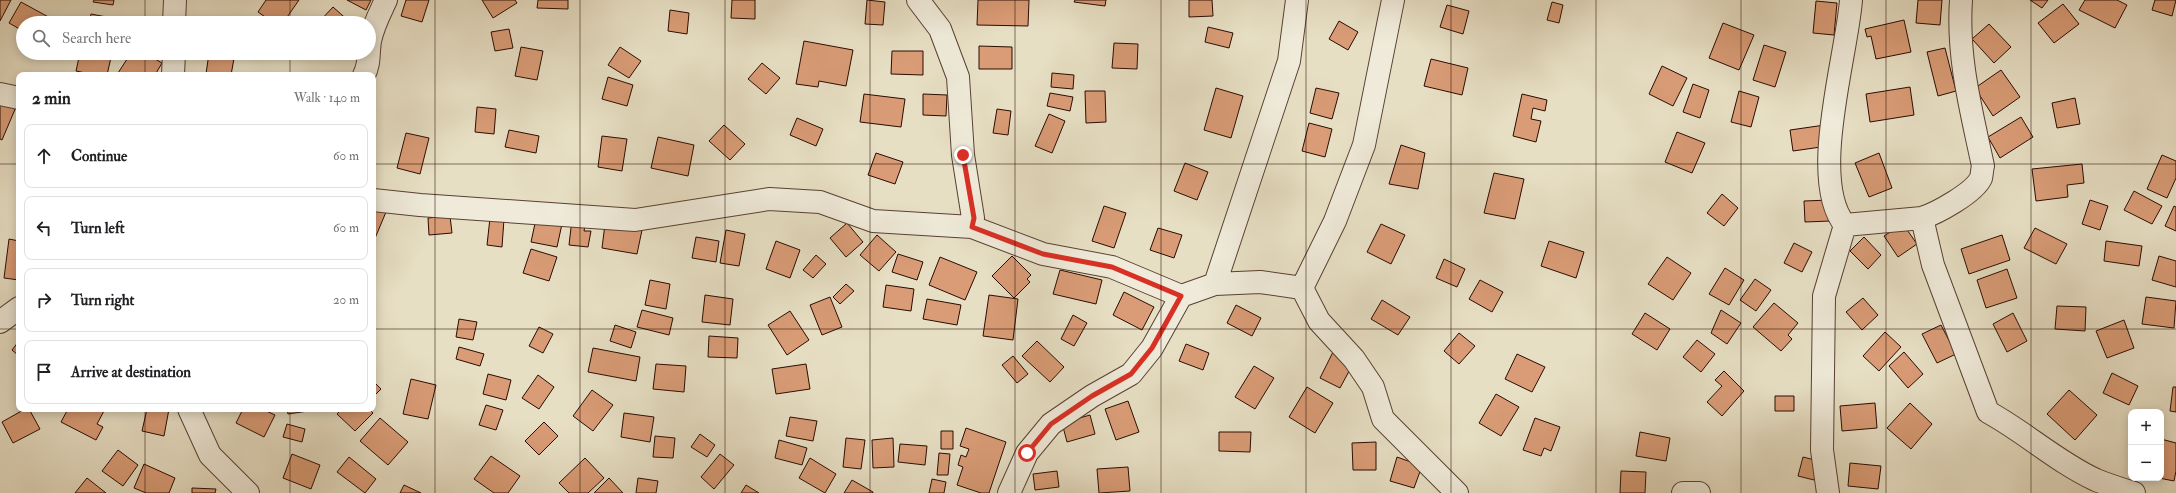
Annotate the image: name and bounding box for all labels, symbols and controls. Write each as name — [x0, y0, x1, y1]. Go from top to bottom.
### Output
search box — [16, 16, 376, 60]
icon: search — [30, 27, 52, 49]
text: Search here — [62, 29, 131, 48]
text: 2 min — [32, 88, 71, 109]
text: Walk · 140 m — [294, 90, 360, 106]
icon: ahead — [33, 145, 55, 167]
route end — [954, 146, 972, 164]
text: Continue — [71, 147, 127, 166]
text: 60 m — [333, 148, 359, 164]
icon: left — [33, 217, 55, 239]
text: Turn left — [71, 219, 125, 238]
text: 60 m — [333, 220, 359, 236]
icon: right — [33, 289, 55, 311]
text: Turn right — [71, 291, 134, 310]
text: 20 m — [333, 292, 359, 308]
icon: arrive — [33, 361, 55, 383]
text: Arrive at destination — [71, 363, 191, 382]
map controls — [2128, 409, 2164, 481]
button: + — [2128, 409, 2164, 445]
route start — [1018, 444, 1036, 462]
button: − — [2128, 445, 2164, 481]

